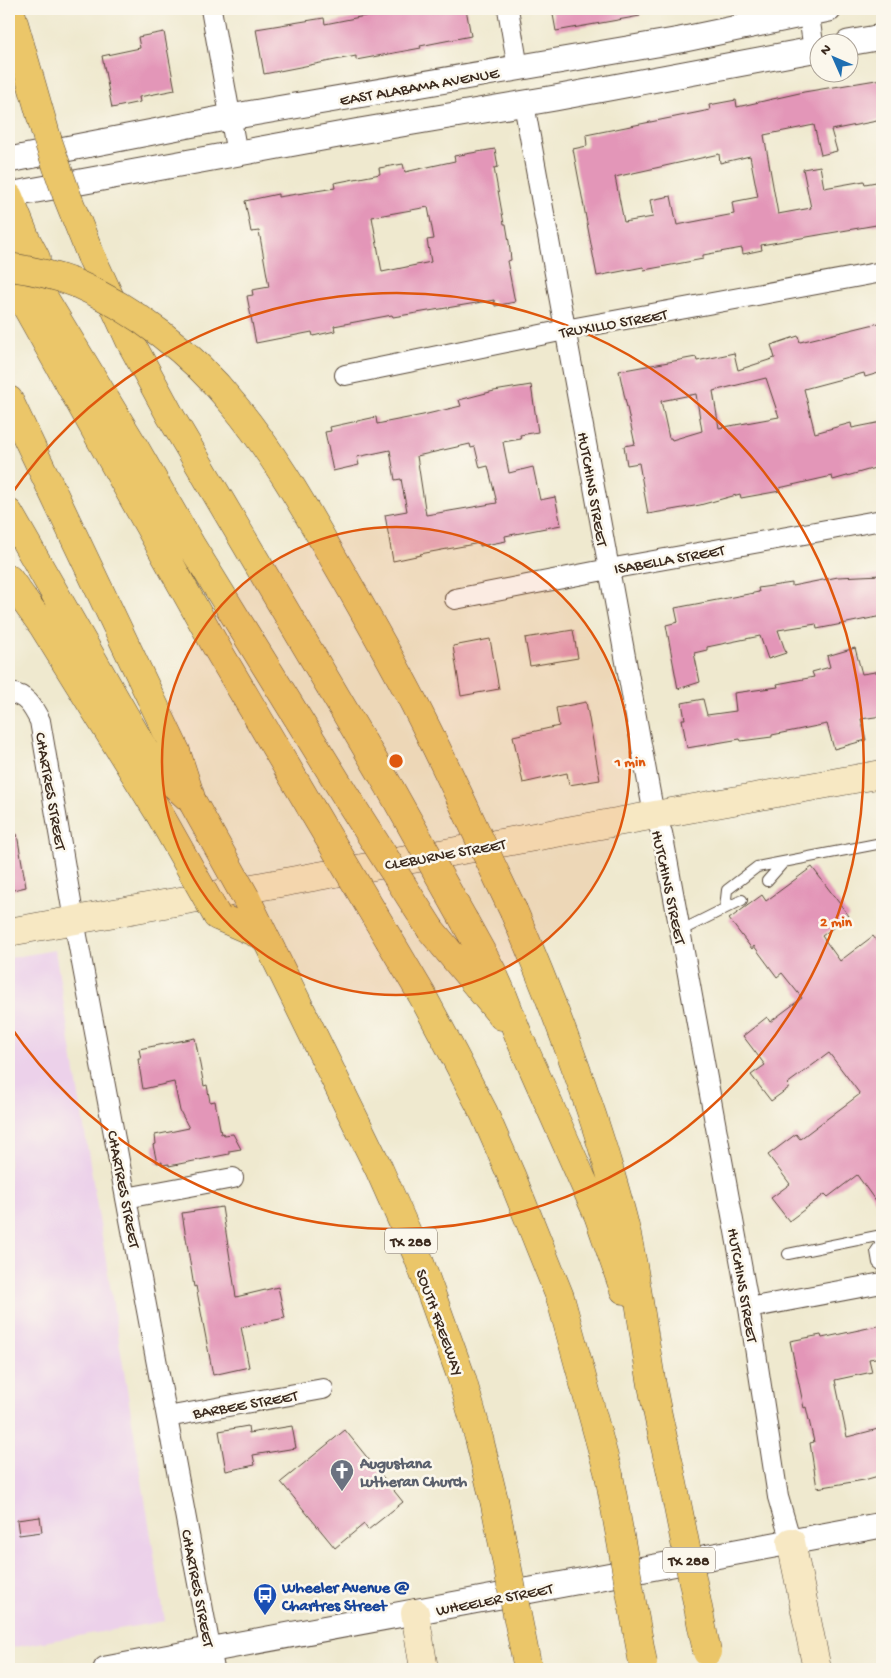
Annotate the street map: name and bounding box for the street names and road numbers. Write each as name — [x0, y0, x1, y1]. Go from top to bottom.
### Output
street label: EAST ALABAMA AVENUE — [338, 65, 502, 112]
street label: TRUXILLO STREET — [557, 306, 670, 344]
street label: HUTCHINS STREET — [571, 431, 610, 549]
street label: ISABELLA STREET — [613, 542, 727, 581]
street label: CHARTRES STREET — [29, 731, 68, 853]
street label: HUTCHINS STREET — [645, 829, 688, 947]
street label: CLEBURNE STREET — [384, 836, 508, 876]
street label: CHARTRES STREET — [101, 1129, 142, 1251]
street label: HUTCHINS STREET — [721, 1227, 760, 1345]
road number: TX 288 — [385, 1228, 437, 1254]
street label: SOUTH FREEWAY — [410, 1267, 466, 1379]
street label: BARBEE STREET — [191, 1388, 300, 1425]
street label: CHARTRES STREET — [175, 1528, 216, 1650]
road number: TX 288 — [663, 1548, 715, 1572]
street label: WHEELER STREET — [435, 1581, 556, 1622]

